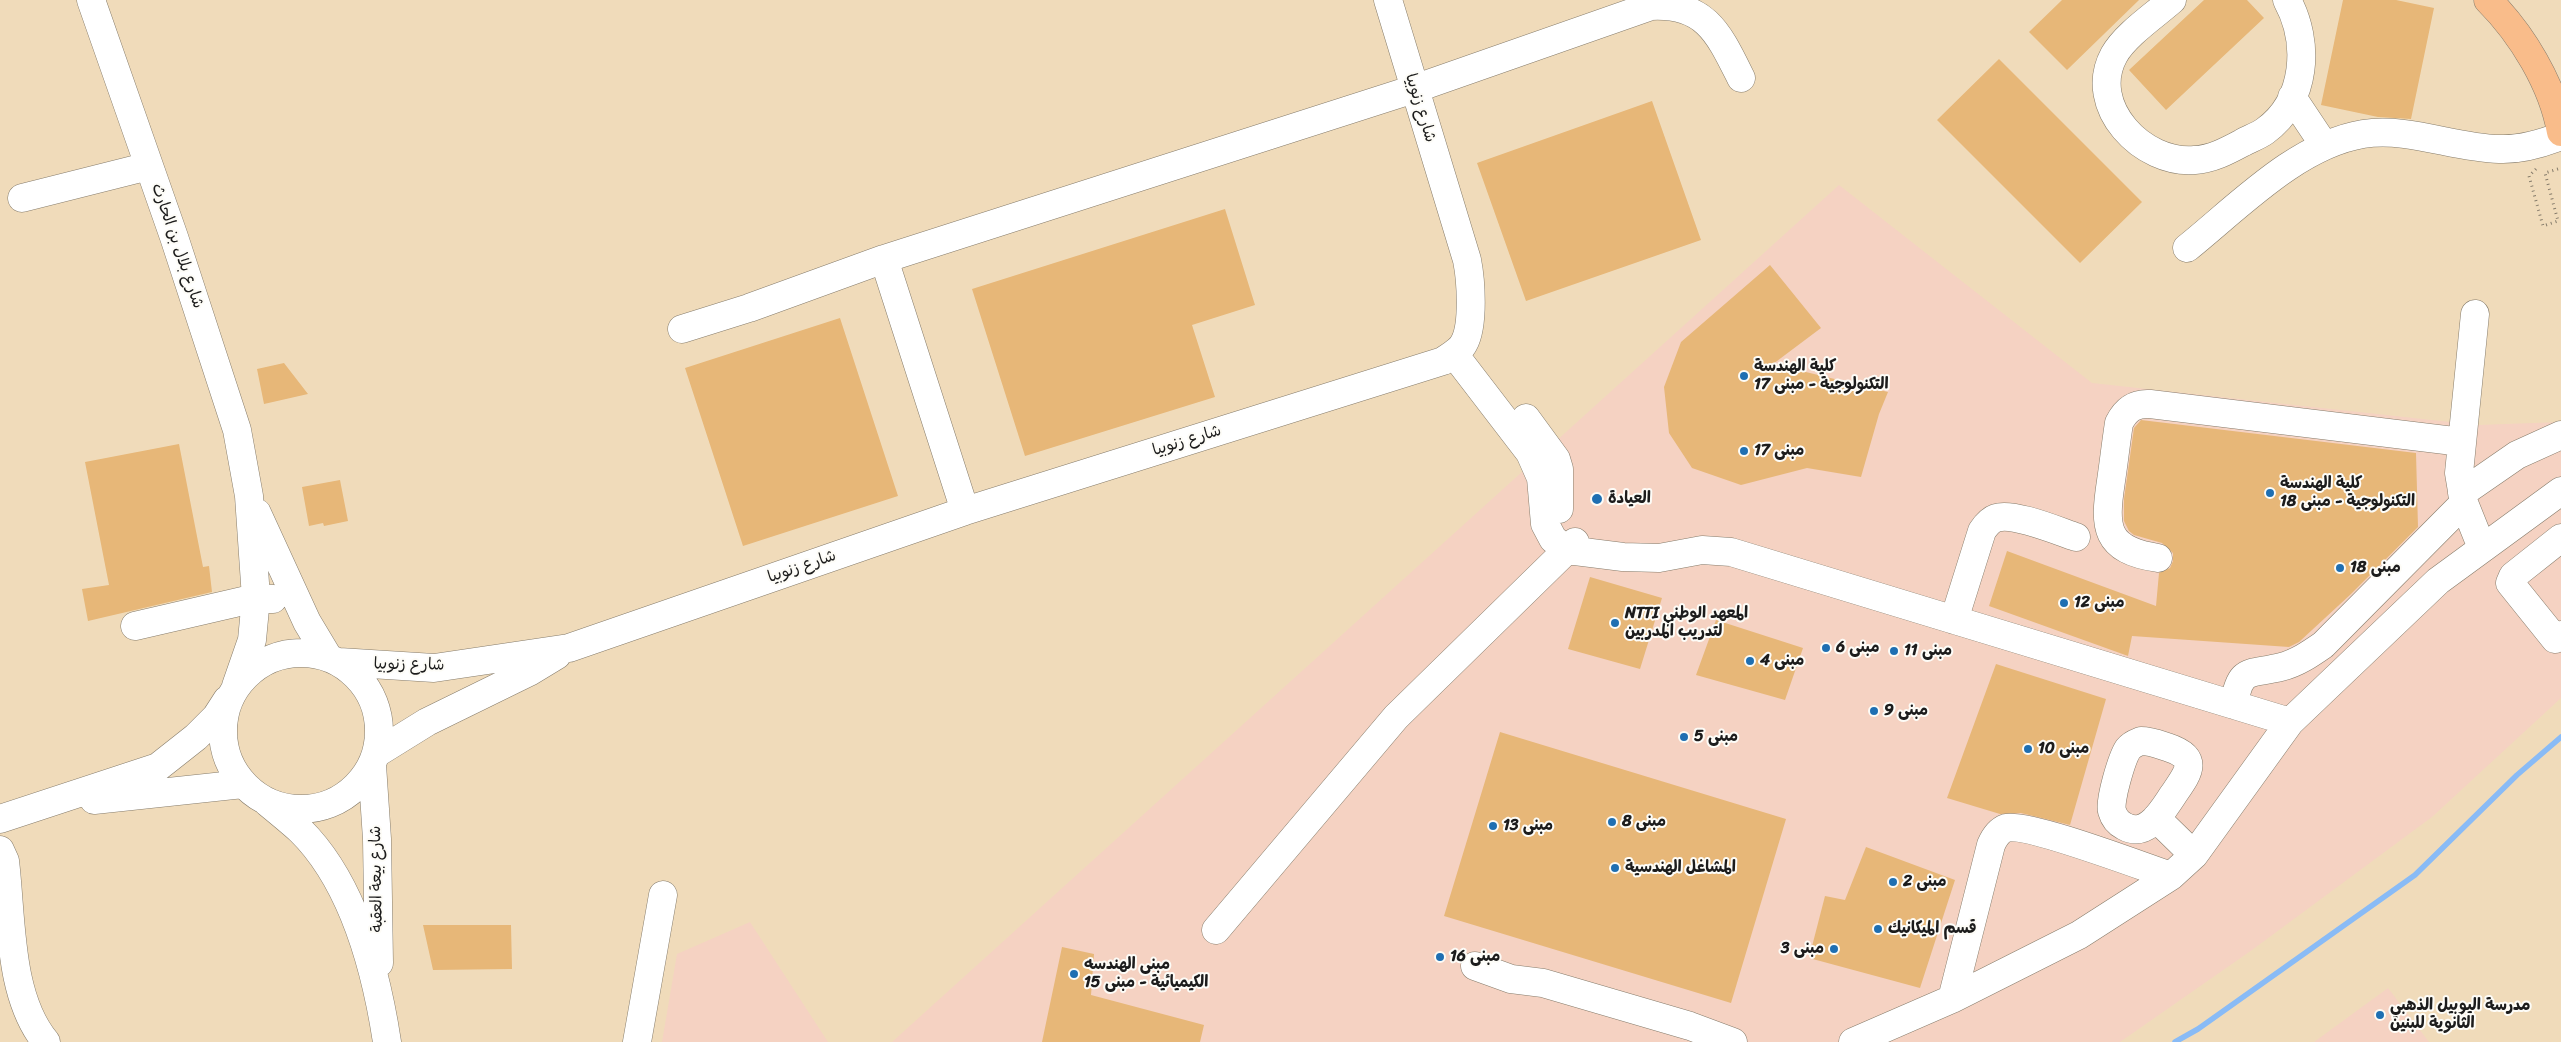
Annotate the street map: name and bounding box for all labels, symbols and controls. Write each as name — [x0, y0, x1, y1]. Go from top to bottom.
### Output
street label: شارع زنوبيا — [1400, 71, 1440, 145]
street label: شارع بلال بن الحارث — [147, 181, 207, 311]
place label: كلية الهندسة التكنولوجية - مبنى 17 — [1754, 357, 1889, 395]
marker: كلية الهندسة التكنولوجية - مبنى 17 — [1738, 370, 1750, 382]
street label: شارع زنوبيا — [1150, 421, 1224, 461]
place label: مبنى 17 — [1754, 441, 1804, 461]
marker: مبنى 17 — [1738, 445, 1750, 457]
place label: كلية الهندسة التكنولوجية - مبنى 18 — [2280, 474, 2415, 512]
marker: كلية الهندسة التكنولوجية - مبنى 18 — [2264, 487, 2276, 499]
place label: العيادة — [1608, 489, 1651, 509]
marker: العيادة — [1590, 492, 1604, 506]
street label: شارع زنوبيا — [765, 546, 839, 588]
place label: مبنى 18 — [2350, 558, 2401, 578]
marker: مبنى 18 — [2334, 562, 2346, 574]
place label: مبنى 12 — [2074, 593, 2124, 613]
marker: مبنى 12 — [2058, 597, 2070, 609]
place label: NTTI المعهد الوطني لتدريب المدربين — [1625, 604, 1748, 642]
marker: NTTI المعهد الوطني لتدريب المدربين — [1609, 617, 1621, 629]
place label: مبنى 6 — [1836, 638, 1879, 658]
place label: مبنى 11 — [1904, 641, 1952, 661]
marker: مبنى 6 — [1820, 642, 1832, 654]
marker: مبنى 11 — [1888, 645, 1900, 657]
place label: مبنى 4 — [1760, 651, 1804, 671]
street label: شارع زنوبيا — [373, 655, 445, 675]
marker: مبنى 4 — [1744, 655, 1756, 667]
place label: مبنى 9 — [1884, 701, 1928, 721]
marker: مبنى 9 — [1868, 705, 1880, 717]
place label: مبنى 5 — [1694, 727, 1738, 747]
marker: مبنى 5 — [1678, 731, 1690, 743]
place label: مبنى 10 — [2038, 739, 2089, 759]
marker: مبنى 10 — [2022, 743, 2034, 755]
place label: مبنى 8 — [1622, 812, 1666, 832]
place label: مبنى 13 — [1503, 816, 1553, 836]
marker: مبنى 8 — [1606, 816, 1618, 828]
marker: مبنى 13 — [1487, 820, 1499, 832]
street label: شارع بيعة العقبة — [366, 826, 388, 932]
place label: المشاغل الهندسية — [1625, 858, 1736, 878]
marker: المشاغل الهندسية — [1609, 862, 1621, 874]
place label: مبنى 2 — [1903, 872, 1947, 892]
marker: مبنى 2 — [1887, 876, 1899, 888]
place label: قسم الميكانيك — [1888, 919, 1976, 939]
marker: قسم الميكانيك — [1872, 923, 1884, 935]
place label: مبنى 3 — [1781, 939, 1824, 959]
marker: مبنى 3 — [1828, 943, 1840, 955]
place label: مبنى 16 — [1450, 947, 1500, 967]
marker: مبنى 16 — [1434, 951, 1446, 963]
place label: مبنى الهندسه الكيميائية - مبنى 15 — [1084, 955, 1208, 993]
marker: مبنى الهندسه الكيميائية - مبنى 15 — [1068, 968, 1080, 980]
place label: مدرسة اليوبيل الذهبي الثانوية للبنين — [2390, 996, 2531, 1034]
marker: مدرسة اليوبيل الذهبي الثانوية للبنين — [2374, 1009, 2386, 1021]

